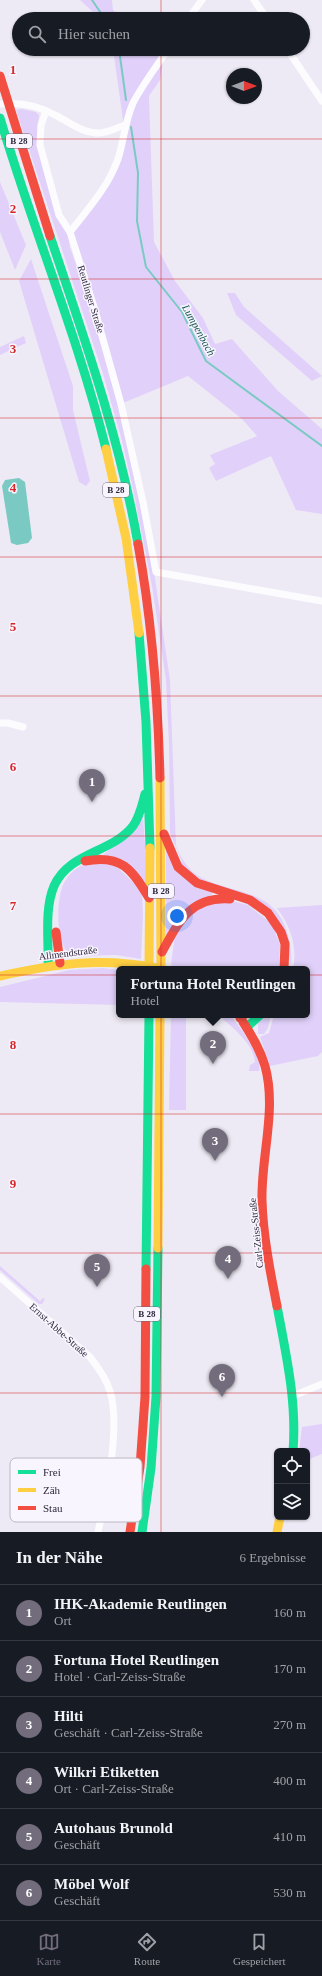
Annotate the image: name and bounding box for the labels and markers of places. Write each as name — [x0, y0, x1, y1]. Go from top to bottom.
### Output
pin: 1 — [79, 769, 105, 802]
pin: 2 — [200, 1031, 226, 1064]
pin: 3 — [202, 1128, 228, 1161]
pin: 4 — [215, 1246, 241, 1279]
pin: 5 — [84, 1254, 110, 1287]
pin: 6 — [209, 1364, 235, 1397]

